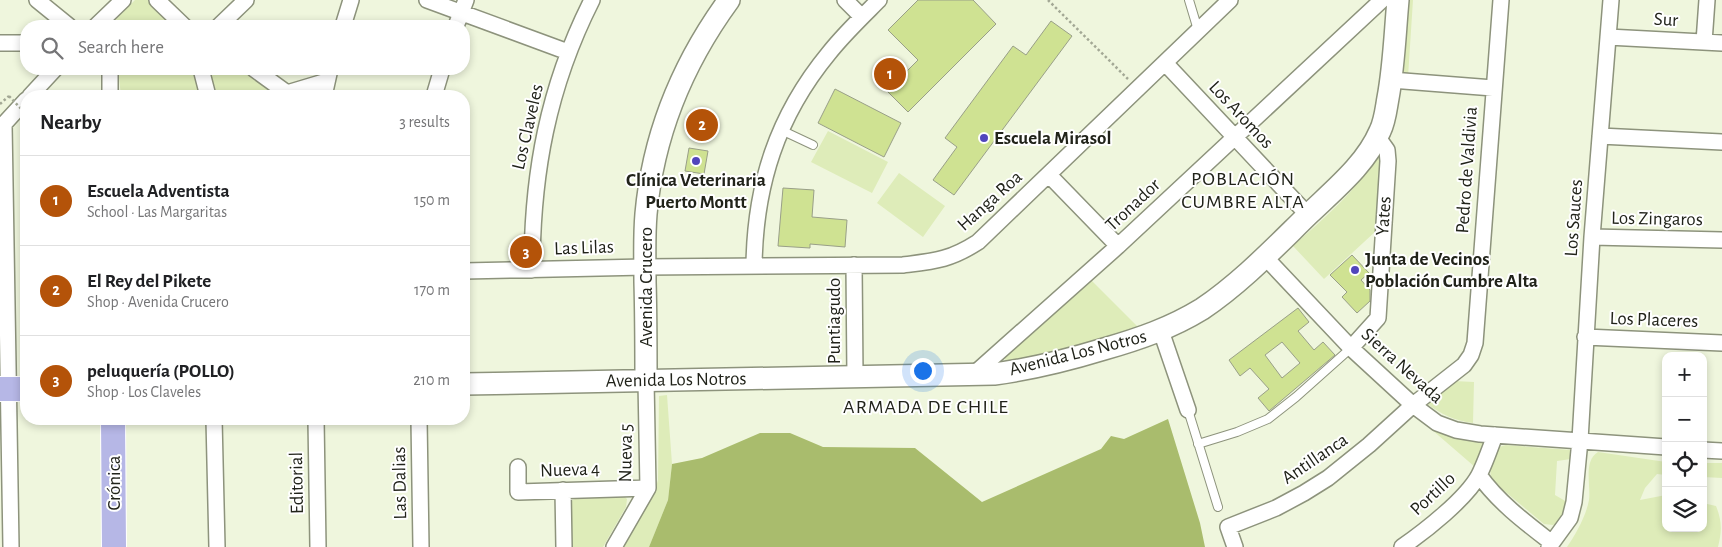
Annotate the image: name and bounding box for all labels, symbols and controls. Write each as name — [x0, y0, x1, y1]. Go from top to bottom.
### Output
street label: Sur — [1653, 10, 1679, 30]
search box — [20, 20, 470, 75]
icon: search — [38, 34, 66, 62]
text: Search here — [78, 38, 164, 57]
pin: 1 — [874, 55, 906, 93]
street label: Los Aromos — [1205, 78, 1277, 152]
street label: Los Claveles — [509, 82, 547, 172]
pin: 2 — [686, 106, 718, 144]
street label: Pedro de Valdivia — [1453, 106, 1481, 234]
text: Nearby — [40, 112, 101, 133]
text: 3 results — [399, 114, 450, 130]
place label: Escuela Mirasol — [994, 129, 1111, 148]
marker: Escuela Mirasol — [978, 132, 990, 144]
marker: Clínica Veterinaria Puerto Montt — [690, 155, 702, 167]
street label: Hanga Roa — [954, 167, 1026, 235]
district label: POBLACIÓN CUMBRE ALTA — [1181, 168, 1305, 212]
place label: Clínica Veterinaria Puerto Montt — [626, 171, 766, 212]
street label: Tronador — [1102, 175, 1164, 235]
street label: Los Sauces — [1562, 179, 1586, 257]
text: Escuela Adventista — [87, 182, 230, 201]
text: 1 — [53, 192, 59, 208]
text: 150 m — [414, 192, 450, 208]
street label: Yates — [1373, 196, 1395, 236]
text: School · Las Margaritas — [87, 204, 227, 220]
street label: Los Zingaros — [1611, 209, 1703, 229]
street label: Avenida Crucero — [637, 227, 656, 347]
pin: 3 — [510, 233, 542, 271]
street label: Las Lilas — [554, 237, 614, 259]
place label: Junta de Vecinos Población Cumbre Alta — [1365, 250, 1538, 291]
marker: Junta de Vecinos Población Cumbre Alta — [1349, 264, 1361, 276]
text: El Rey del Pikete — [87, 272, 211, 291]
street label: Puntiagudo — [825, 278, 844, 364]
text: 2 — [52, 282, 60, 298]
text: 170 m — [414, 282, 450, 298]
text: Shop · Avenida Crucero — [87, 294, 229, 310]
street label: Los Placeres — [1609, 309, 1699, 331]
street label: Sierra Nevada — [1357, 325, 1447, 408]
street label: Avenida Los Notros — [1007, 327, 1149, 379]
map controls — [1662, 352, 1707, 532]
button: + — [1662, 352, 1707, 397]
your location — [910, 358, 936, 384]
text: peluquería (POLLO) — [87, 362, 235, 381]
street label: Avenida Los Notros — [605, 369, 747, 391]
text: 3 — [53, 372, 59, 388]
text: 210 m — [413, 372, 450, 388]
text: Shop · Los Claveles — [87, 384, 201, 400]
district label: ARMADA DE CHILE — [843, 397, 1009, 417]
button: − — [1662, 397, 1707, 442]
street label: Nueva 5 — [616, 423, 636, 483]
street label: Antillanca — [1279, 430, 1352, 488]
button: locate — [1662, 442, 1707, 487]
street label: Las Dalias — [390, 446, 410, 520]
street label: Editorial — [287, 452, 307, 514]
street label: Crónica — [105, 455, 124, 511]
street label: Nueva 4 — [540, 459, 600, 481]
street label: Portillo — [1407, 469, 1459, 519]
button: layers — [1662, 487, 1707, 532]

